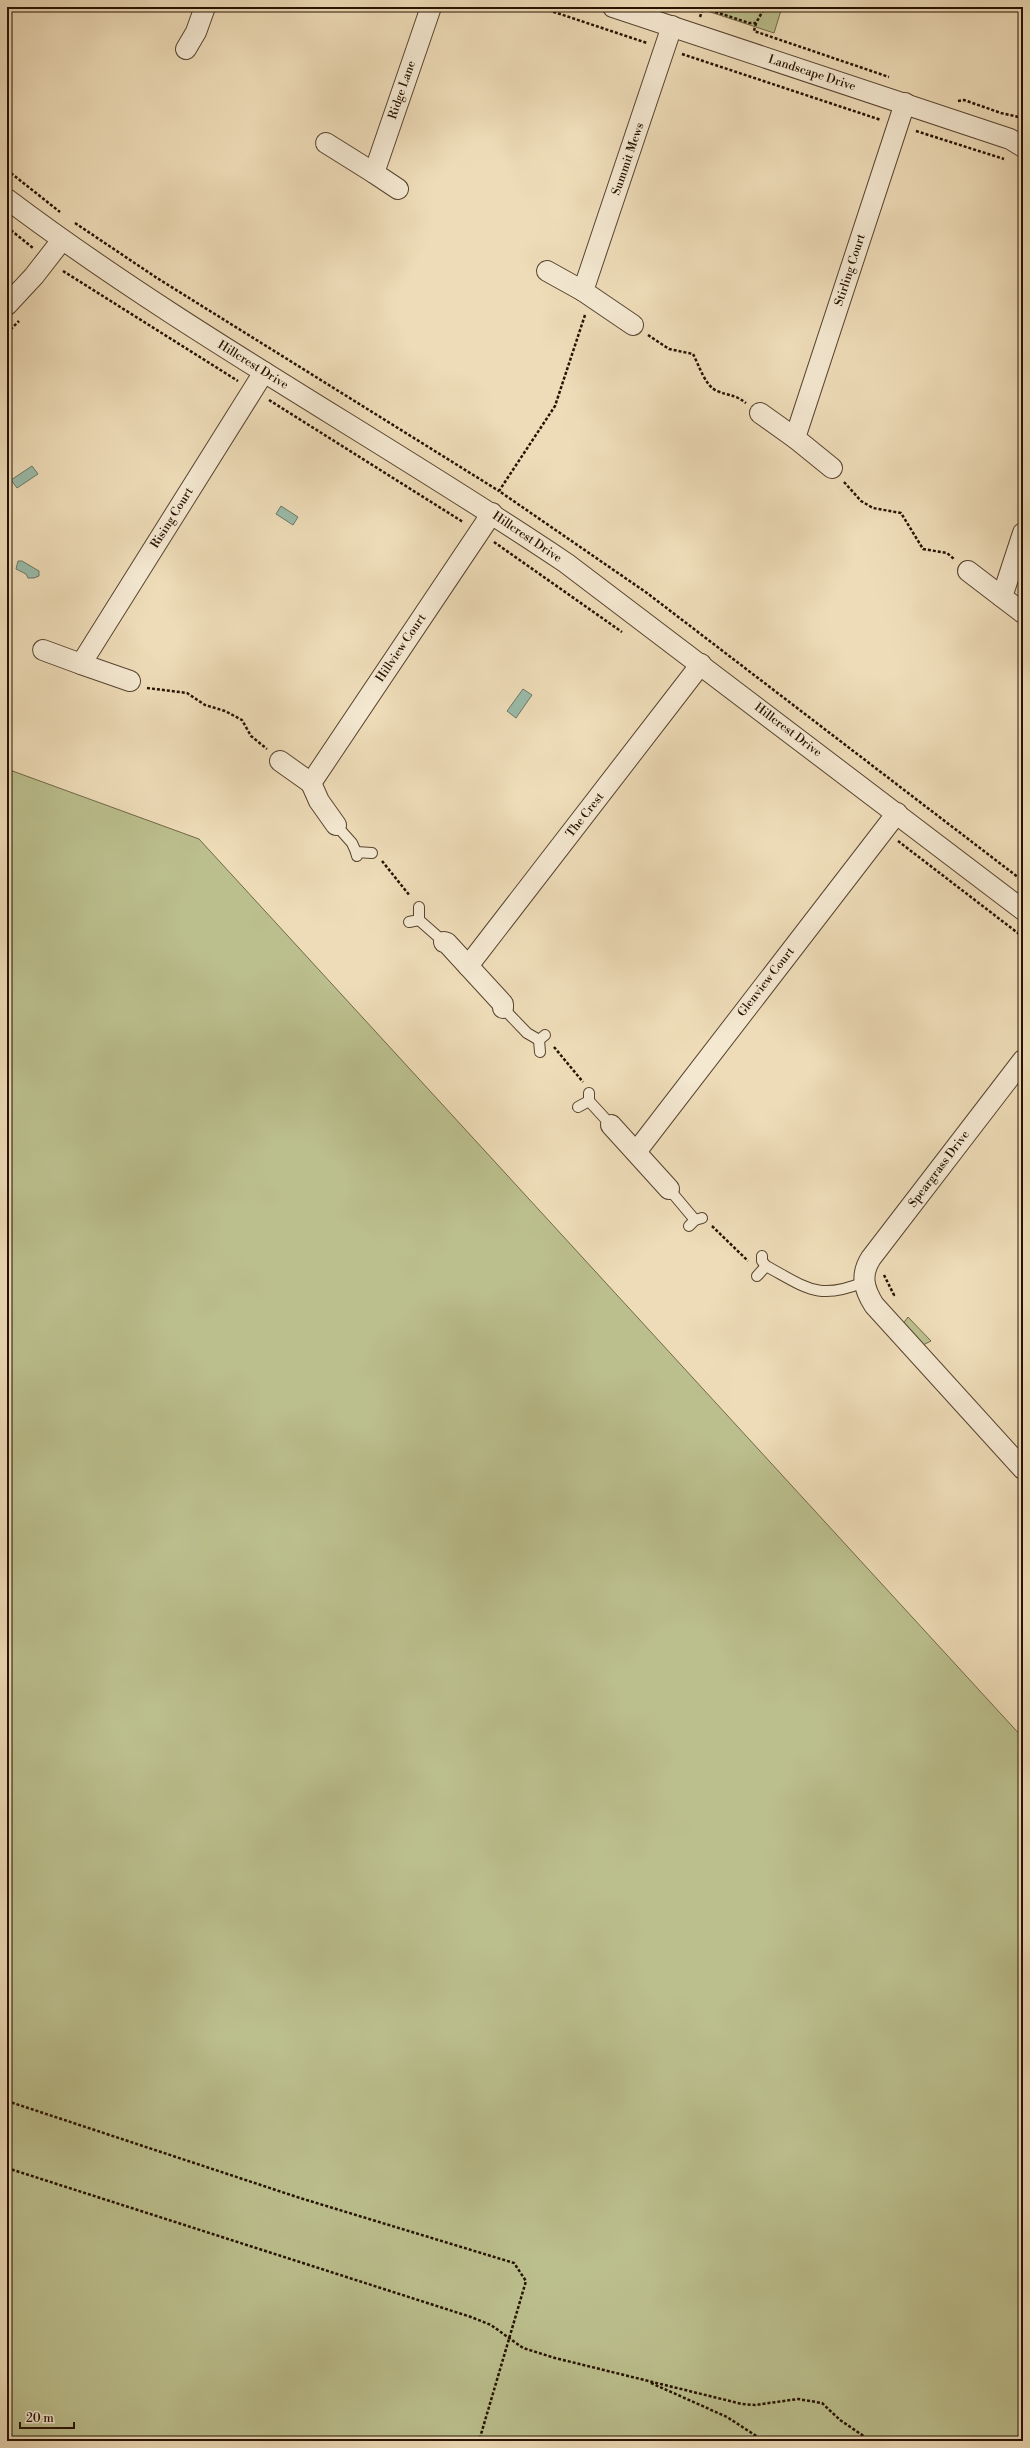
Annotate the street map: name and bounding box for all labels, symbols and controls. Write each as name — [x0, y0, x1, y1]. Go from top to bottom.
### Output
street label: Landscape Drive — [766, 52, 858, 94]
street label: Ridge Lane — [385, 59, 419, 121]
street label: Summit Mews — [609, 121, 647, 197]
street label: Stirling Court — [831, 231, 869, 308]
street label: Hillcrest Drive — [215, 337, 291, 393]
street label: Rising Court — [147, 484, 197, 551]
street label: Hillcrest Drive — [489, 508, 565, 566]
street label: Hillview Court — [373, 610, 430, 685]
street label: Hillcrest Drive — [751, 700, 825, 760]
street label: The Crest — [563, 789, 608, 840]
street label: Glenview Court — [734, 944, 798, 1020]
street label: Speargrass Drive — [905, 1128, 973, 1210]
scale bar — [20, 2404, 74, 2430]
text: 20 m — [26, 2411, 54, 2426]

